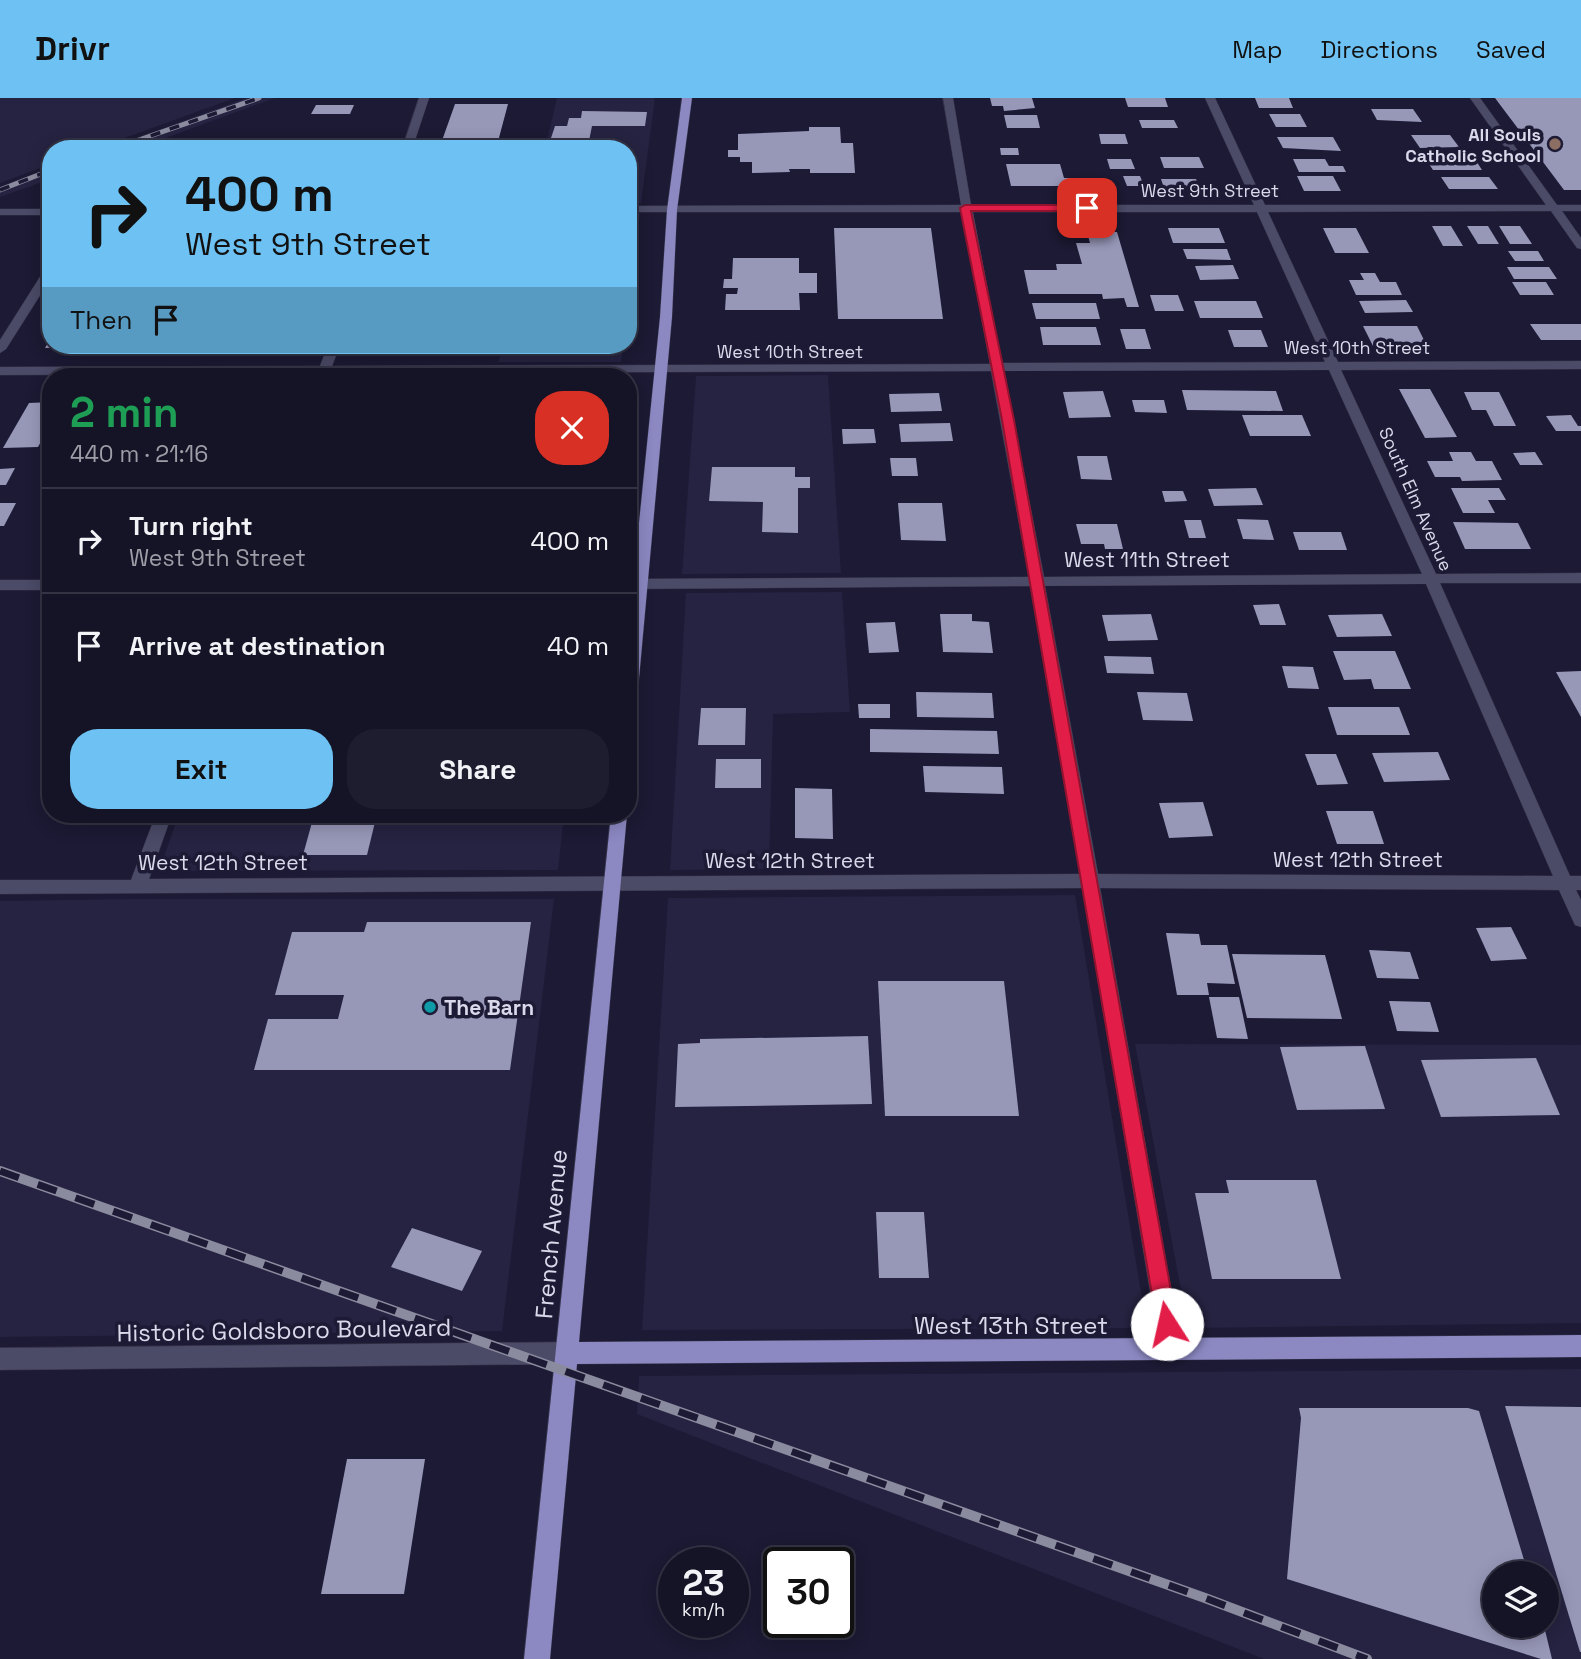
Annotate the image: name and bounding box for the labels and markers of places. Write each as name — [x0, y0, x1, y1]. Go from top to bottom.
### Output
place label: All Souls Catholic School — [1405, 123, 1541, 167]
marker: All Souls Catholic School — [1547, 136, 1563, 152]
pin — [1057, 178, 1117, 238]
place label: The Barn — [444, 994, 534, 1021]
marker: The Barn — [422, 999, 438, 1015]

